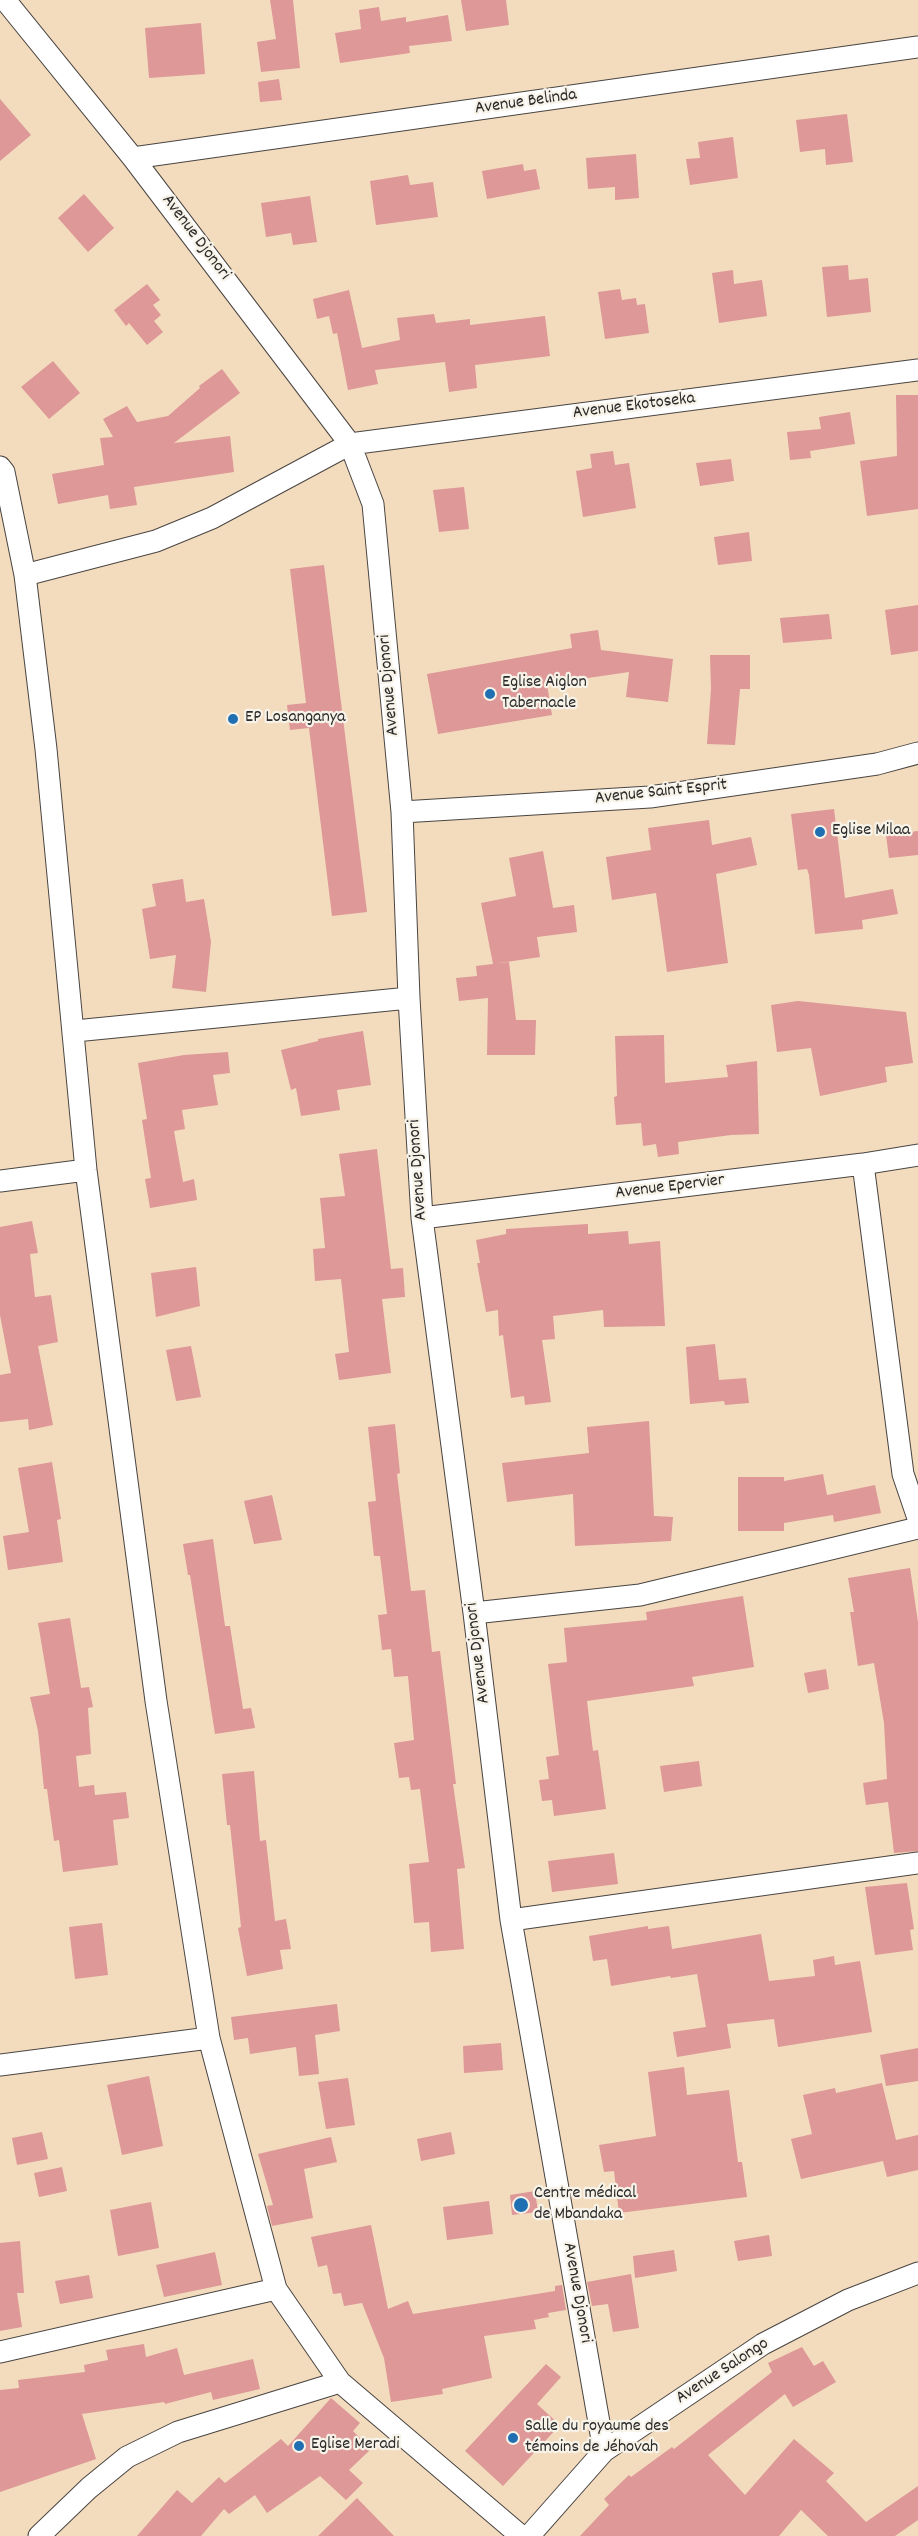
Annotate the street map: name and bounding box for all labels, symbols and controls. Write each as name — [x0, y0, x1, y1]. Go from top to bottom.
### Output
street label: Avenue Belinda — [474, 85, 578, 121]
street label: Avenue Djonori — [156, 191, 234, 285]
street label: Avenue Ekotoseka — [572, 389, 696, 425]
street label: Avenue Djonori — [375, 633, 405, 737]
place label: Eglise Aiglon Tabernacle — [502, 673, 587, 716]
marker: Eglise Aiglon Tabernacle — [483, 687, 497, 701]
place label: EP Losanganya — [245, 708, 346, 730]
marker: EP Losanganya — [226, 712, 240, 726]
street label: Avenue Saint Esprit — [594, 775, 728, 811]
place label: Eglise Milaa — [832, 821, 910, 843]
marker: Eglise Milaa — [813, 825, 827, 839]
street label: Avenue Djonori — [405, 1119, 433, 1221]
street label: Avenue Epervier — [614, 1171, 726, 1205]
street label: Avenue Djonori — [462, 1601, 496, 1705]
place label: Centre médical de Mbandaka — [534, 2184, 636, 2226]
marker: Centre médical de Mbandaka — [512, 2196, 530, 2214]
street label: Avenue Djonori — [557, 2241, 595, 2345]
street label: Avenue Salongo — [673, 2334, 773, 2410]
place label: Salle du royaume des témoins de Jéhovah — [525, 2417, 669, 2460]
marker: Salle du royaume des témoins de Jéhovah — [506, 2431, 520, 2445]
place label: Eglise Meradi — [311, 2435, 400, 2457]
marker: Eglise Meradi — [292, 2439, 306, 2453]

